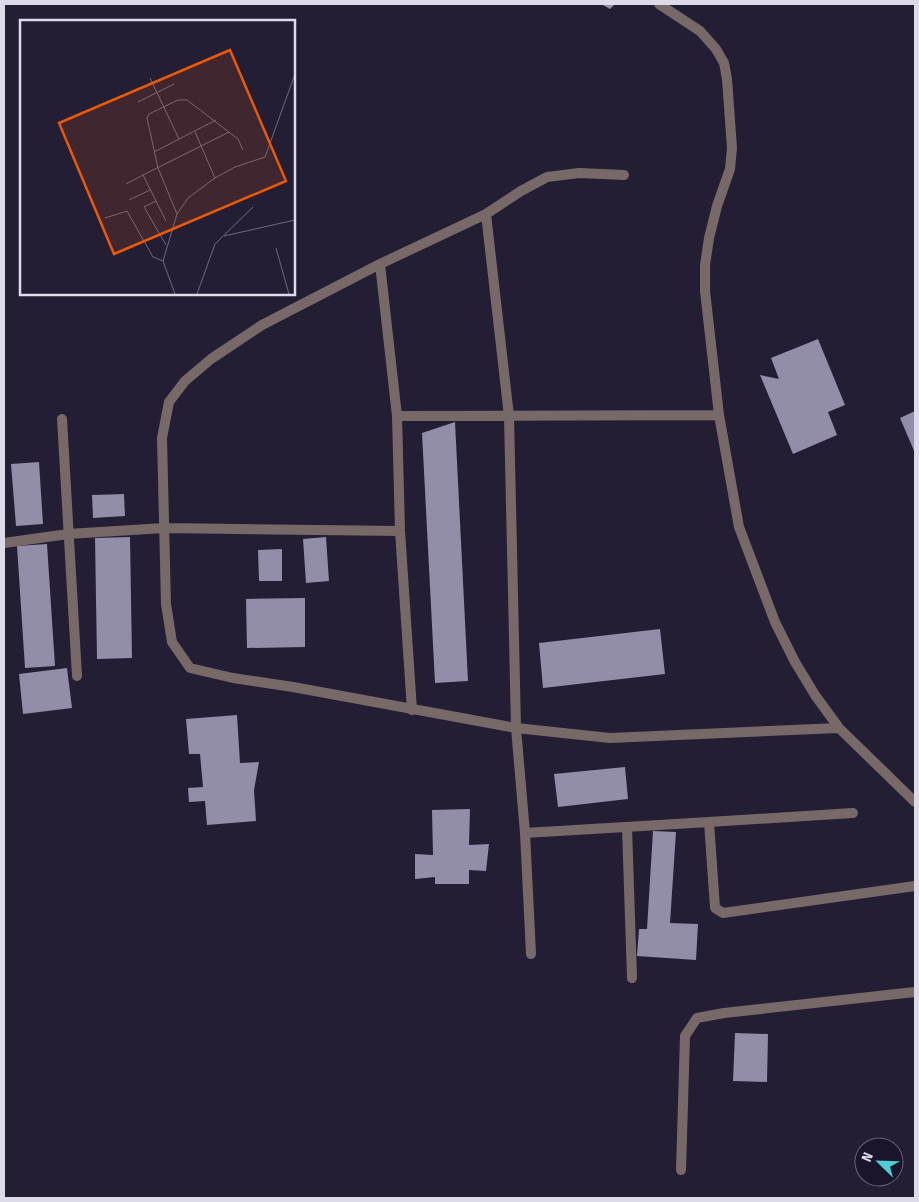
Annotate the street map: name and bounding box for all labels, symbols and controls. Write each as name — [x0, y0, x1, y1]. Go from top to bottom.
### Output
inset map — [20, 20, 295, 295]
north arrow — [854, 1137, 904, 1187]
text: N — [858, 1150, 877, 1164]

